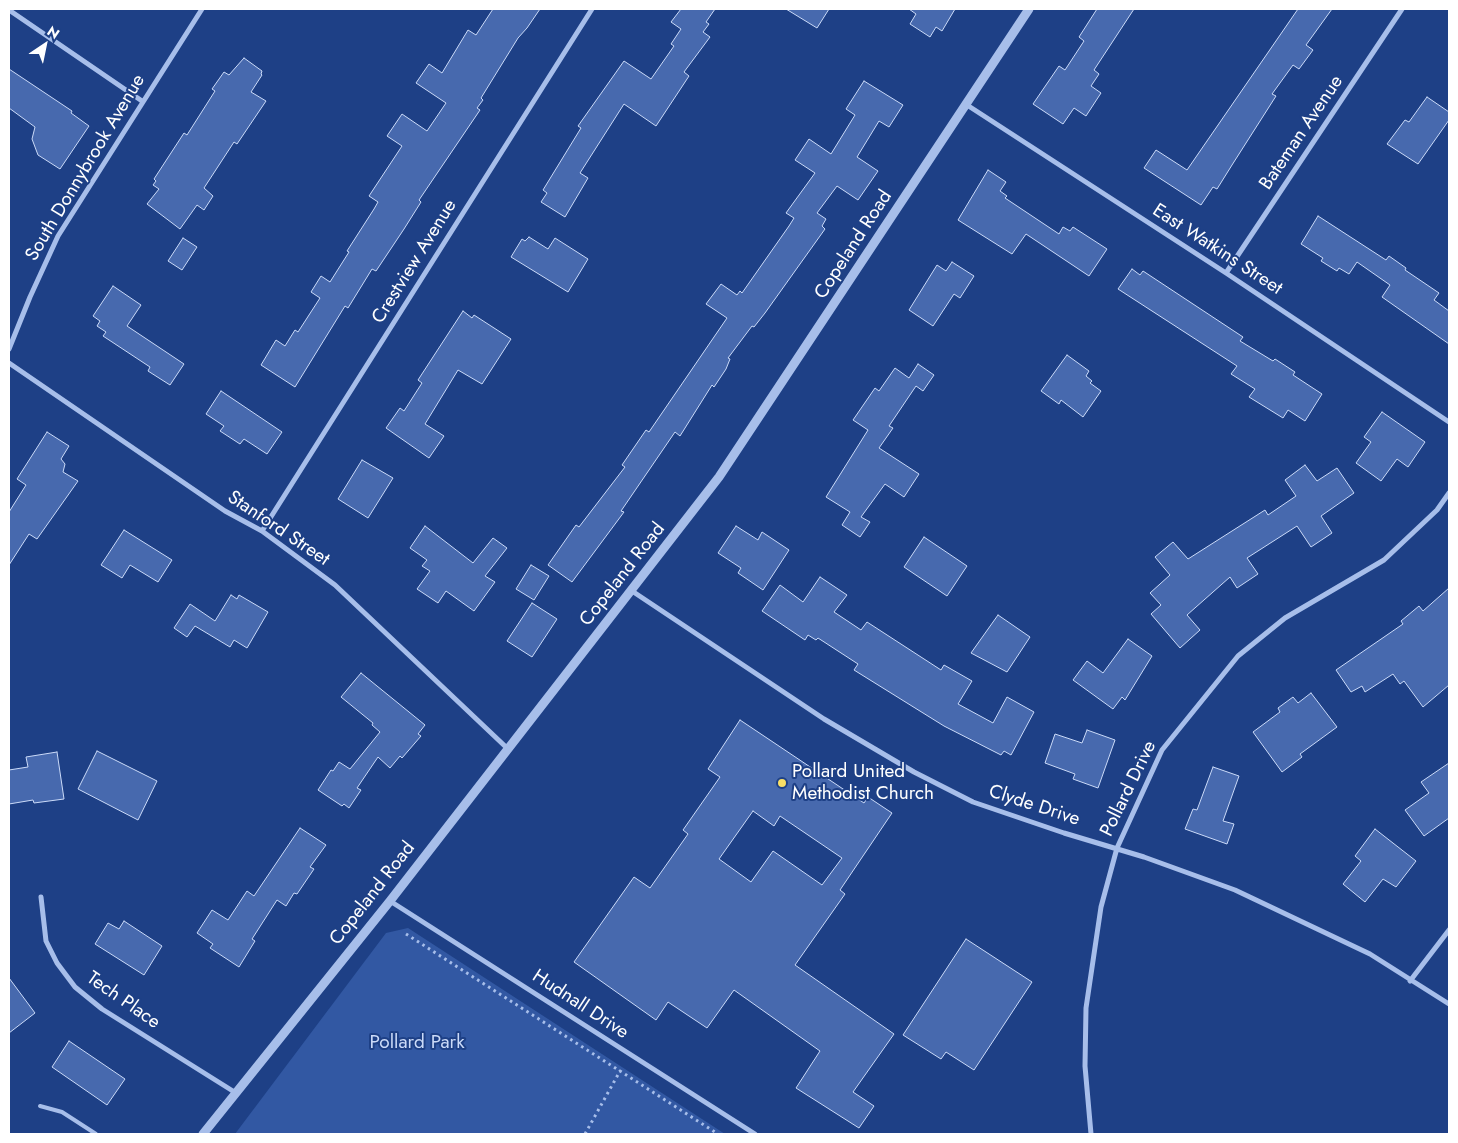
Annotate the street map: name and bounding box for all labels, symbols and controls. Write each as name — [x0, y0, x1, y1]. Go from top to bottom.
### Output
north arrow — [20, 20, 70, 70]
text: N — [43, 21, 64, 44]
street label: South Donnybrook Avenue — [21, 71, 151, 265]
street label: Bateman Avenue — [1255, 72, 1349, 194]
street label: Copeland Road — [810, 186, 898, 304]
street label: Crestview Avenue — [368, 196, 462, 328]
street label: East Watkins Street — [1148, 200, 1286, 300]
street label: Stanford Street — [223, 486, 333, 572]
street label: Copeland Road — [576, 519, 670, 631]
street label: Pollard Drive — [1096, 738, 1162, 840]
place label: Pollard United Methodist Church — [792, 761, 934, 805]
marker: Pollard United Methodist Church — [776, 777, 788, 789]
street label: Clyde Drive — [986, 781, 1082, 831]
street label: Copeland Road — [326, 838, 420, 950]
street label: Hudnall Drive — [528, 965, 632, 1045]
street label: Tech Place — [82, 967, 164, 1035]
park label: Pollard Park — [370, 1032, 464, 1054]

